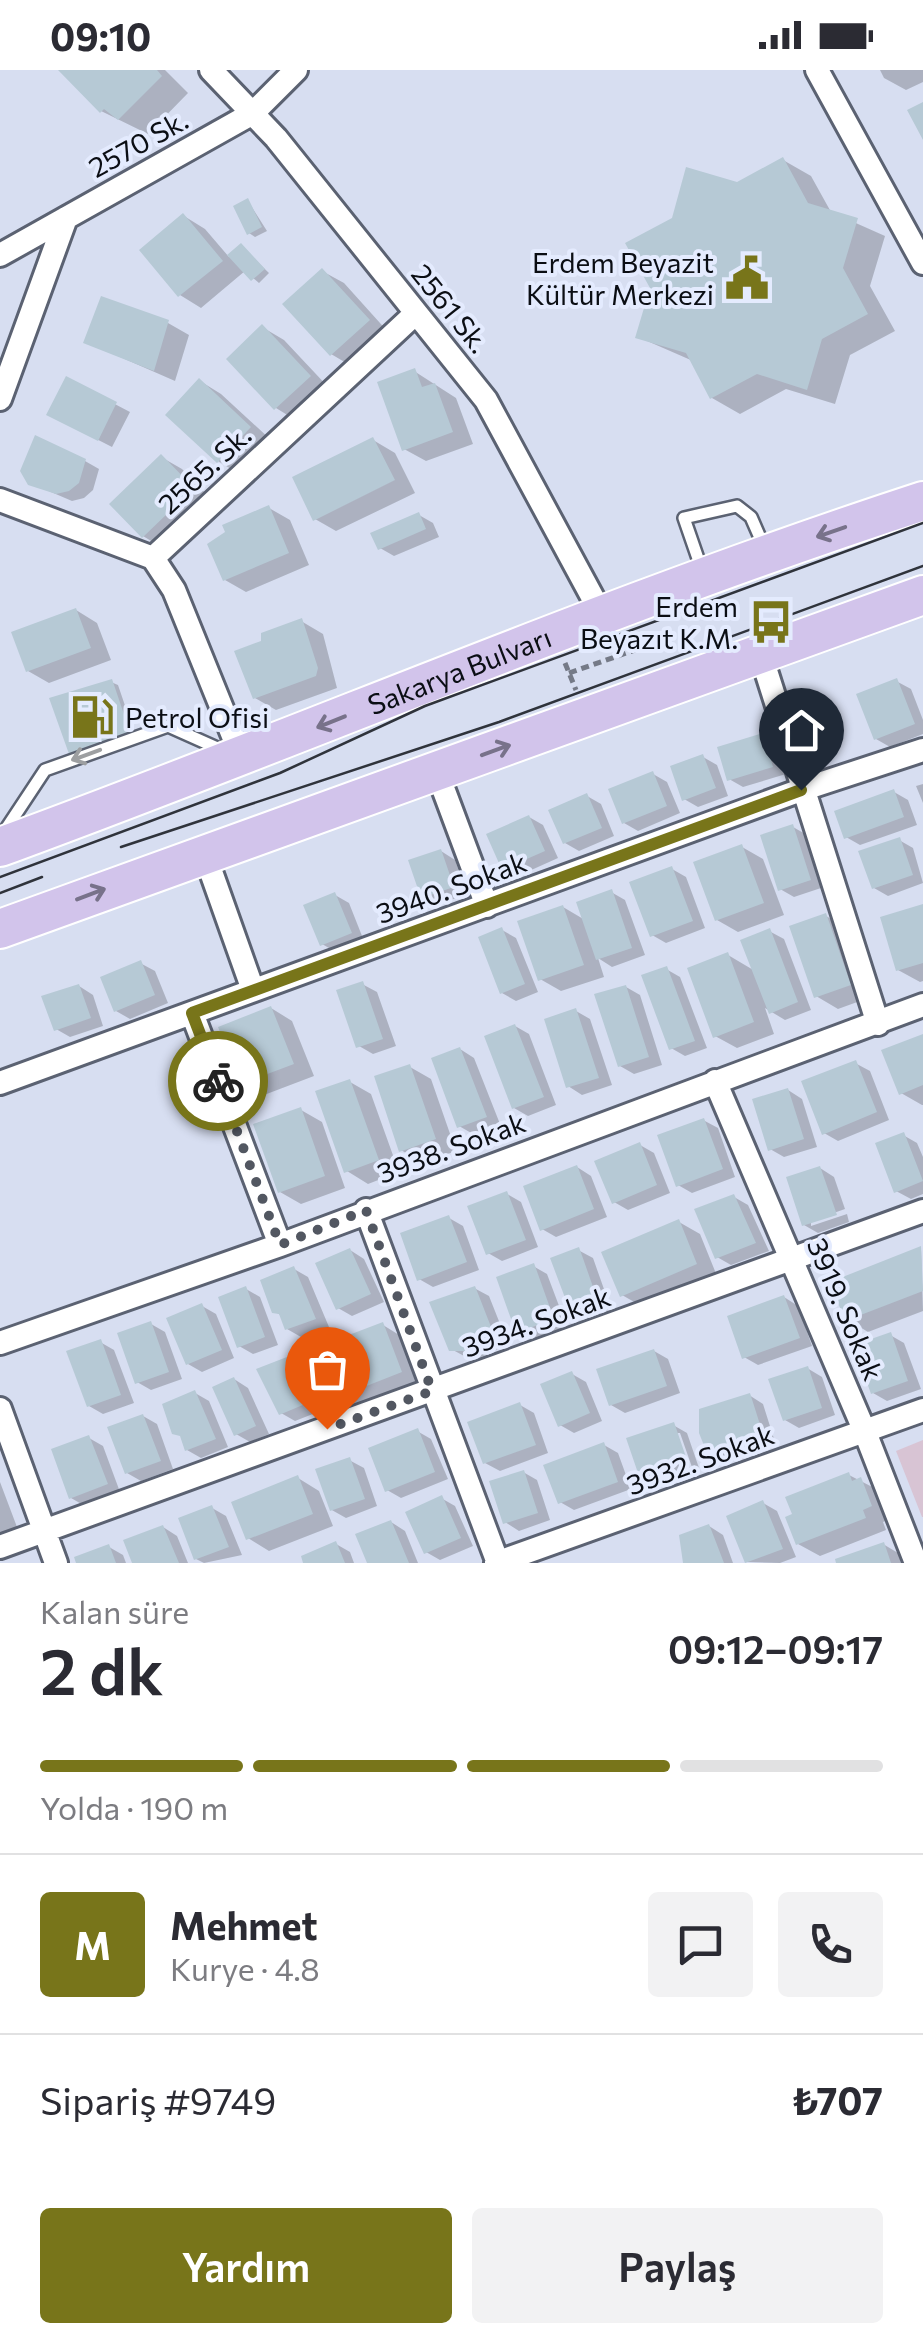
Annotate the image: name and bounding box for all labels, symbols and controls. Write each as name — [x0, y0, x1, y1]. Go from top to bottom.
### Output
text: 09:10 — [50, 12, 151, 59]
street label: 2570 Sk. — [82, 102, 194, 184]
place label: Erdem Beyazit Kültür Merkezi — [526, 245, 714, 311]
public building icon: Erdem Beyazit Kültür Merkezi — [723, 254, 771, 302]
street label: 2561 Sk. — [405, 257, 497, 359]
street label: 2565. Sk. — [151, 418, 257, 520]
one-way arrow — [815, 525, 847, 543]
place label: Erdem Beyazıt K.M. — [580, 589, 738, 655]
bus stop icon: Erdem Beyazıt K.M. — [747, 598, 795, 646]
street label: Sakarya Bulvarı — [362, 619, 556, 721]
pin — [759, 688, 844, 791]
fuel station icon: Petrol Ofisi — [68, 693, 116, 741]
place label: Petrol Ofisi — [125, 700, 269, 734]
icon: home — [774, 703, 829, 758]
one-way arrow — [316, 715, 347, 733]
one-way arrow — [480, 740, 511, 758]
one-way arrow — [72, 747, 103, 765]
street label: 3940. Sokak — [371, 844, 531, 930]
one-way arrow — [75, 884, 106, 902]
courier — [168, 1031, 268, 1131]
icon: bike — [191, 1054, 246, 1109]
street label: 3938. Sokak — [372, 1104, 530, 1190]
street label: 3919. Sokak — [801, 1233, 891, 1385]
street label: 3934. Sokak — [457, 1278, 615, 1364]
pin — [285, 1327, 370, 1430]
icon: bag — [300, 1342, 355, 1397]
street label: 3932. Sokak — [622, 1417, 778, 1501]
text: Kalan süre — [40, 1591, 189, 1631]
text: 09:12–09:17 — [668, 1625, 883, 1672]
text: 2 dk — [40, 1629, 164, 1708]
text: Yolda · 190 m — [40, 1787, 228, 1827]
button: chat — [648, 1892, 753, 1997]
button: phone — [778, 1892, 883, 1997]
text: Mehmet — [170, 1901, 317, 1948]
text: M — [74, 1921, 111, 1968]
text: Kurye · 4.8 — [170, 1948, 320, 1988]
text: Sipariş #9749 — [40, 2076, 276, 2123]
text: ₺707 — [791, 2076, 883, 2123]
button: Yardım — [40, 2208, 452, 2323]
button: Paylaş — [472, 2208, 883, 2323]

